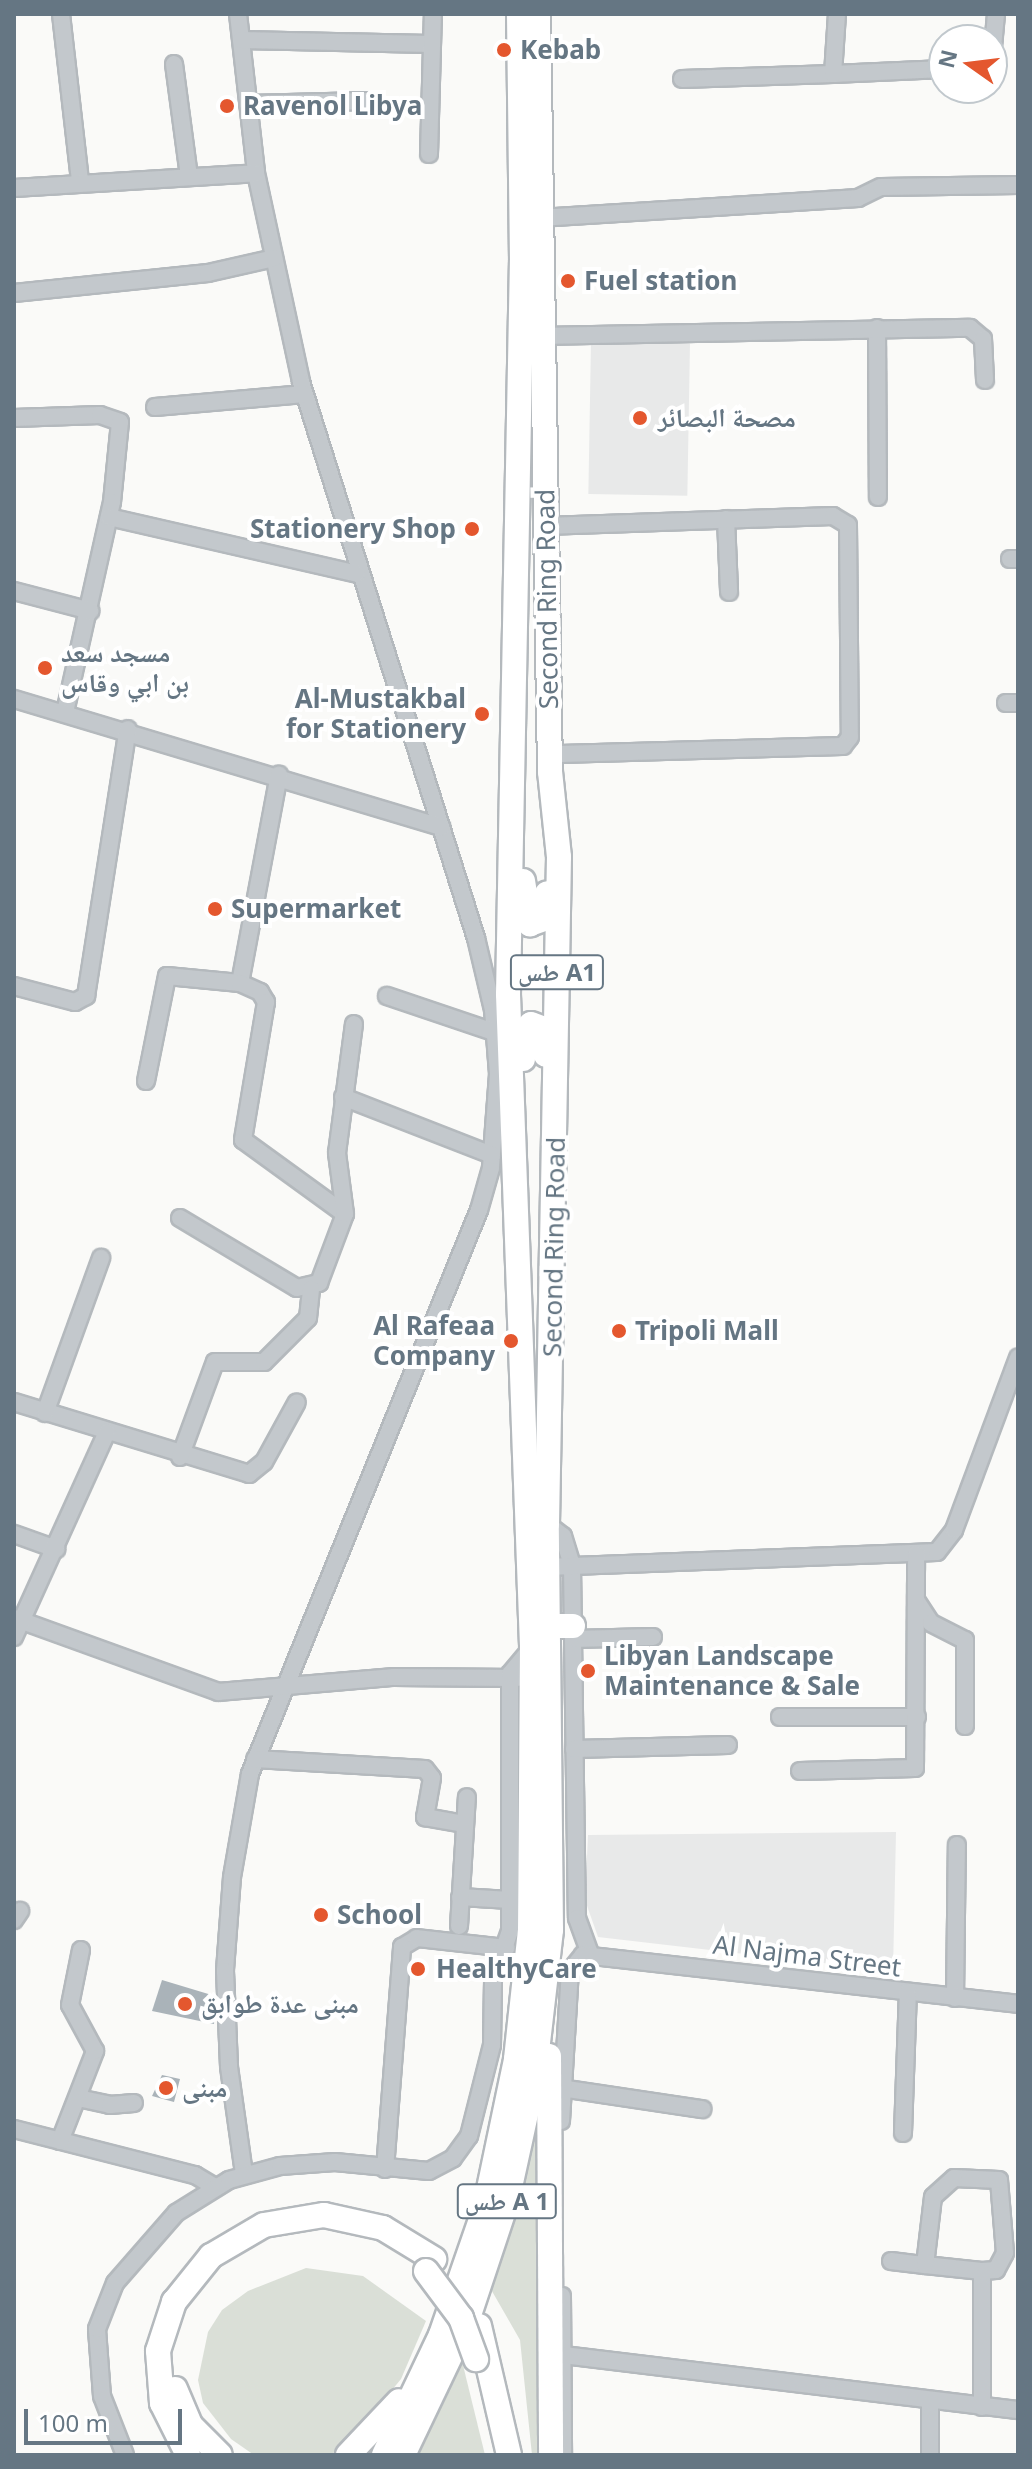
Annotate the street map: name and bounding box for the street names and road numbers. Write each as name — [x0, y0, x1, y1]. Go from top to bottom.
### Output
street label: Second Ring Road — [529, 489, 565, 709]
road number: طس A1 — [509, 952, 605, 992]
street label: Second Ring Road — [536, 1137, 572, 1357]
street label: Al Najma Street — [711, 1929, 903, 1983]
road number: طس A 1 — [455, 2181, 559, 2221]

